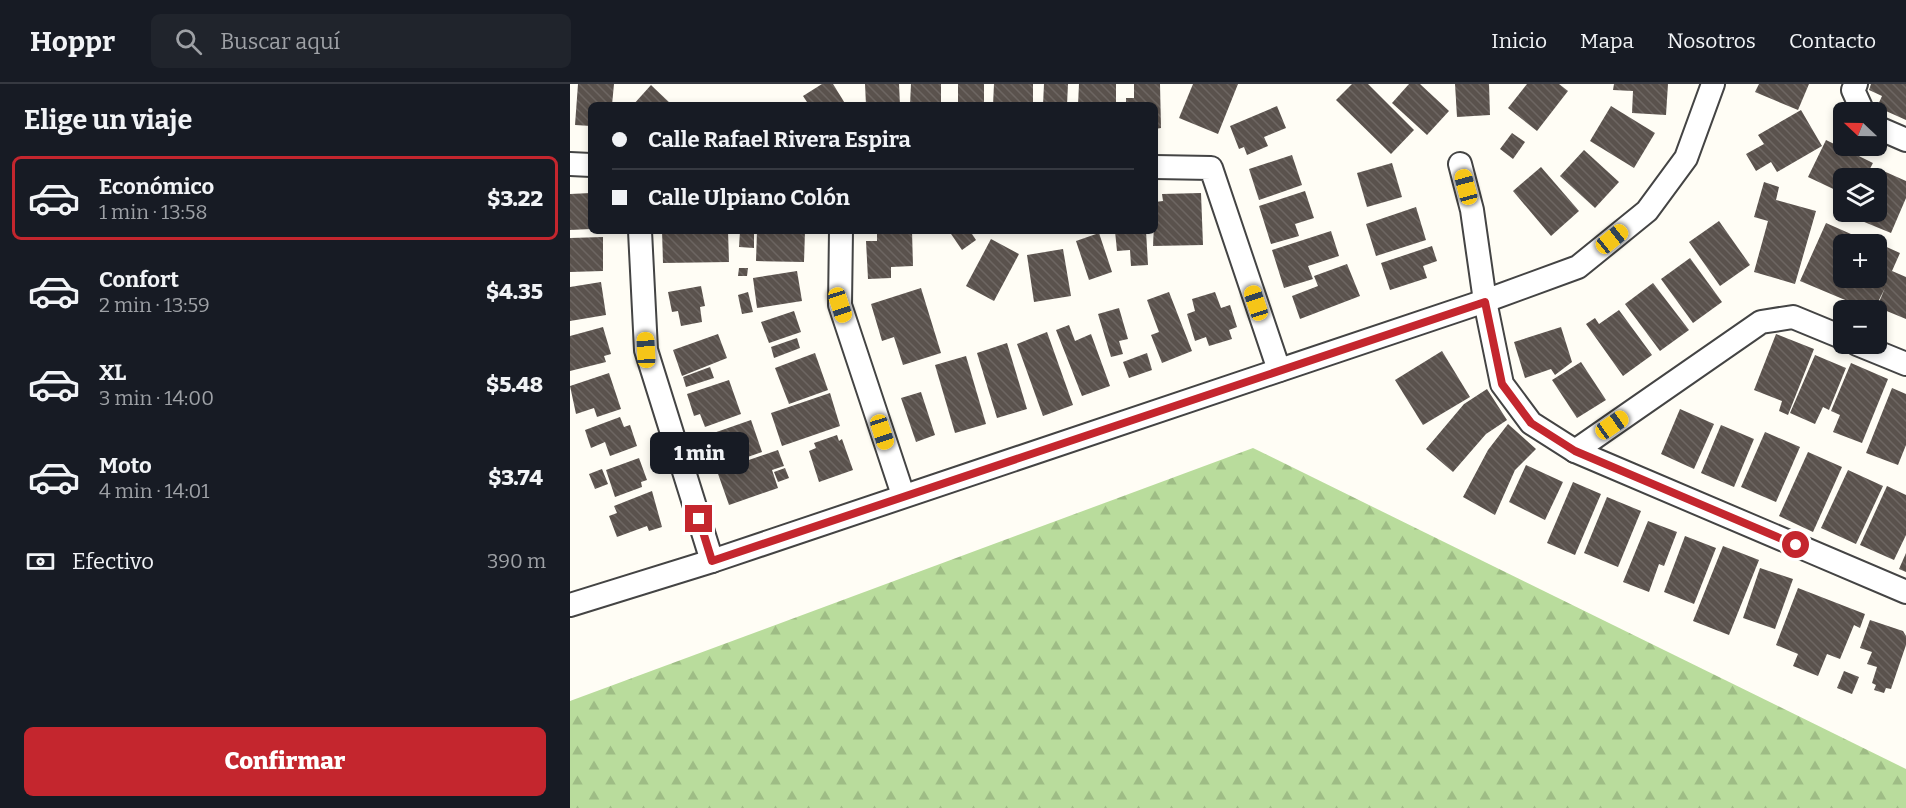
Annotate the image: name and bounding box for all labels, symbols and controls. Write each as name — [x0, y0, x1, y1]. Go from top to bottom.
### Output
search box — [151, 14, 571, 68]
text: Hoppr — [30, 25, 115, 58]
icon: search — [172, 25, 205, 58]
text: Buscar aquí — [220, 28, 340, 55]
text: Inicio — [1491, 28, 1547, 54]
text: Mapa — [1580, 28, 1634, 54]
text: Nosotros — [1667, 28, 1756, 54]
text: Contacto — [1789, 28, 1876, 54]
north arrow — [1833, 102, 1887, 156]
map controls — [1833, 102, 1887, 354]
text: Elige un viaje — [24, 104, 192, 136]
text: Calle Rafael Rivera Espira — [648, 126, 911, 153]
car — [1453, 167, 1479, 207]
button: layers — [1833, 168, 1887, 222]
icon: car — [27, 171, 81, 225]
text: Económico — [99, 173, 214, 200]
text: Calle Ulpiano Colón — [648, 184, 850, 211]
text: $3.22 — [487, 185, 543, 212]
text: 1 min · 13:58 — [99, 200, 207, 224]
car — [1592, 221, 1632, 257]
button: + — [1833, 234, 1887, 288]
icon: car — [27, 264, 81, 318]
text: Confort — [99, 266, 179, 293]
text: $4.35 — [486, 278, 543, 305]
car — [1242, 283, 1270, 323]
car — [826, 285, 854, 325]
text: 2 min · 13:59 — [99, 293, 210, 317]
button: − — [1833, 300, 1887, 354]
car — [636, 332, 656, 368]
icon: car — [27, 357, 81, 411]
text: XL — [99, 359, 126, 386]
text: $5.48 — [486, 371, 543, 398]
text: 3 min · 14:00 — [99, 386, 214, 410]
car — [1592, 407, 1632, 443]
car — [868, 412, 896, 452]
callout: 1 min — [650, 432, 748, 474]
text: 1 min — [674, 441, 725, 465]
icon: car — [27, 450, 81, 504]
text: Moto — [99, 452, 152, 479]
text: $3.74 — [488, 464, 543, 491]
text: 4 min · 14:01 — [99, 479, 210, 503]
route end — [685, 505, 712, 532]
route start — [1782, 531, 1809, 558]
icon: cash — [24, 545, 57, 578]
text: Efectivo — [72, 548, 154, 575]
text: 390 m — [487, 549, 546, 573]
button: Confirmar — [24, 727, 546, 796]

